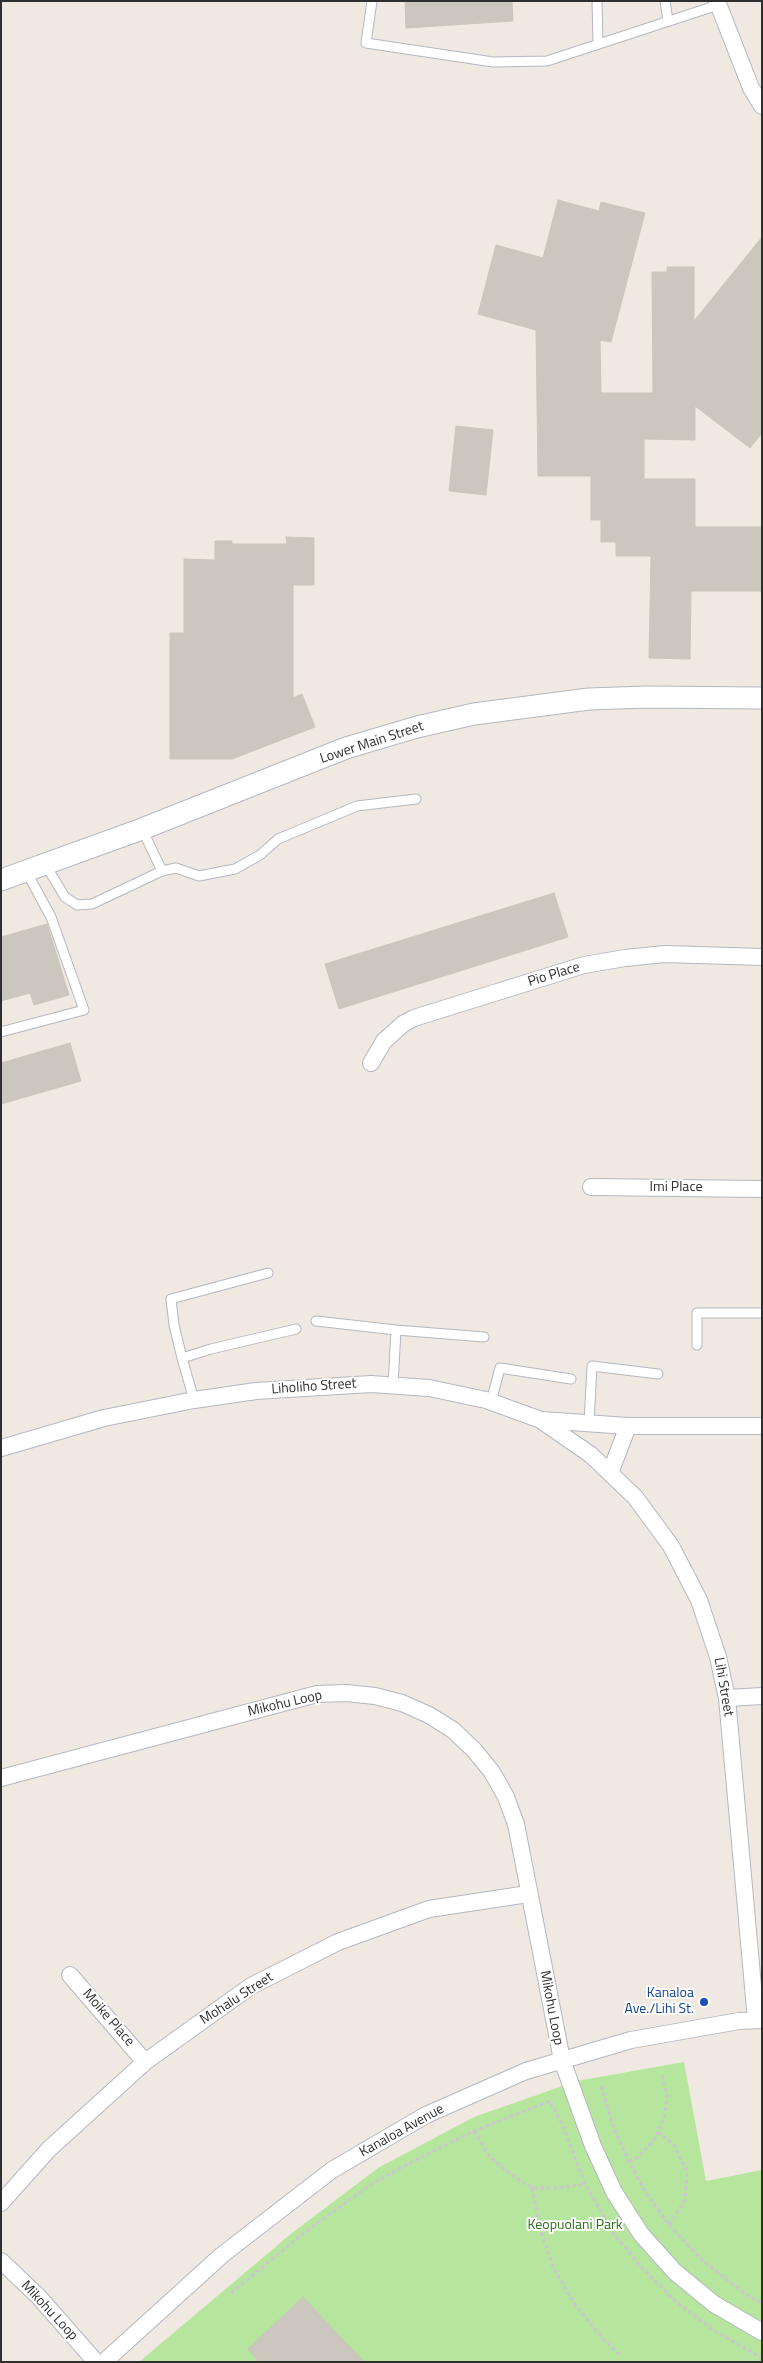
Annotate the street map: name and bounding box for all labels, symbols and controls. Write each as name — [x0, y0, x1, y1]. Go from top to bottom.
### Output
street label: Lower Main Street — [318, 718, 426, 768]
street label: Pio Place — [526, 959, 582, 991]
street label: Imi Place — [650, 1180, 702, 1196]
street label: Liholiho Street — [271, 1376, 357, 1398]
street label: Lihi Street — [710, 1656, 736, 1718]
street label: Mikohu Loop — [246, 1687, 324, 1721]
street label: Mohalu Street — [197, 1969, 277, 2029]
street label: Mikohu Loop — [536, 1969, 566, 2047]
street label: Moike Place — [79, 1986, 137, 2050]
place label: Kanaloa Ave./Lihi St. — [625, 1986, 694, 2018]
marker: Kanaloa Ave./Lihi St. — [698, 1996, 710, 2008]
street label: Kanaloa Avenue — [357, 2101, 447, 2161]
park label: Keopuolani Park — [527, 2218, 623, 2234]
street label: Mikohu Loop — [17, 2278, 81, 2344]

